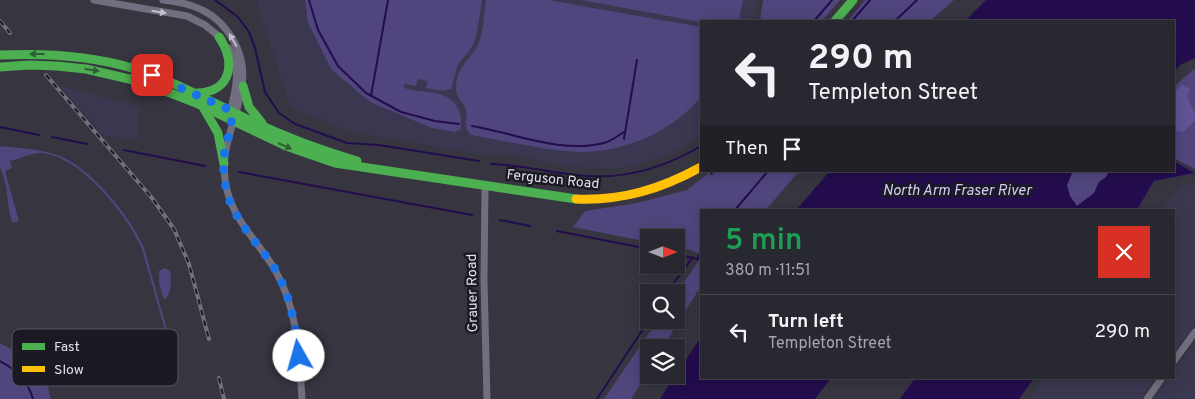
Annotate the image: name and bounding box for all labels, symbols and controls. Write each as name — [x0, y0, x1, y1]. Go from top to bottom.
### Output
one-way arrow — [151, 8, 167, 16]
one-way arrow — [228, 33, 237, 46]
text: 290 m — [808, 37, 913, 81]
icon: left — [725, 40, 790, 105]
one-way arrow — [29, 50, 45, 58]
pin — [131, 54, 173, 96]
icon: arrive — [138, 61, 166, 89]
one-way arrow — [85, 66, 101, 74]
text: Templeton Street — [808, 80, 978, 107]
icon: arrive — [778, 135, 806, 163]
text: Then — [725, 137, 768, 161]
one-way arrow — [278, 143, 292, 151]
street label: Ferguson Road — [506, 167, 600, 193]
water label: North Arm Fraser River — [883, 182, 1033, 201]
text: 5 min — [725, 223, 802, 260]
button: close — [1098, 226, 1150, 278]
north arrow — [640, 229, 685, 274]
map controls — [640, 229, 685, 384]
street label: Grauer Road — [464, 253, 482, 333]
text: 380 m · 11:51 — [725, 261, 811, 281]
button: search — [640, 284, 685, 329]
text: Turn left — [768, 310, 844, 334]
icon: left — [725, 318, 753, 346]
text: 290 m — [1094, 320, 1150, 344]
legend — [12, 329, 178, 386]
position arrow — [272, 329, 324, 381]
text: Templeton Street — [768, 334, 892, 354]
text: Fast — [54, 339, 80, 356]
button: layers — [640, 339, 685, 384]
text: Slow — [54, 362, 84, 379]

